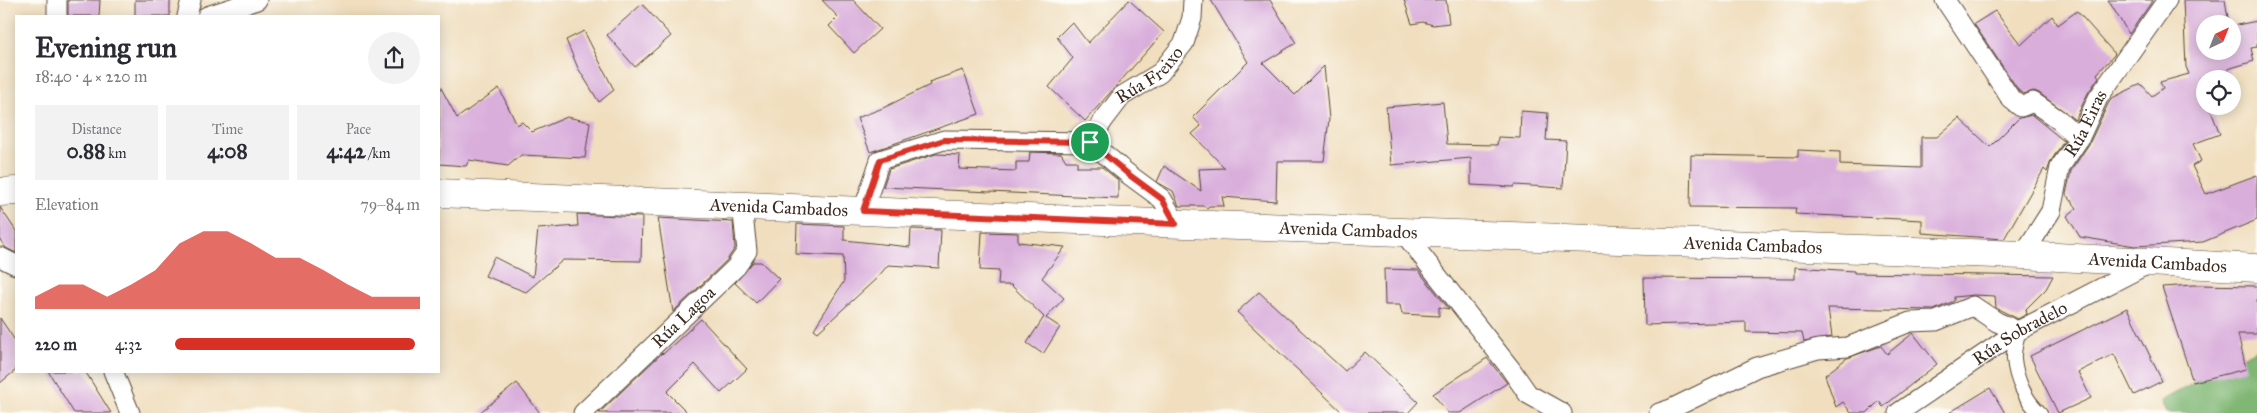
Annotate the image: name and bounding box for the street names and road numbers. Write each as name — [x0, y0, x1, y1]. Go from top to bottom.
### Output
street label: Rúa Freixo — [1111, 42, 1188, 108]
street label: Rúa Eiras — [2059, 85, 2112, 161]
street label: Avenida Cambados — [708, 193, 848, 221]
street label: Avenida Cambados — [1278, 216, 1418, 244]
street label: Avenida Cambados — [1682, 231, 1823, 259]
street label: Avenida Cambados — [2087, 248, 2227, 277]
street label: Rúa Lagoa — [647, 281, 720, 353]
street label: Rúa Sobradelo — [1968, 296, 2071, 370]

